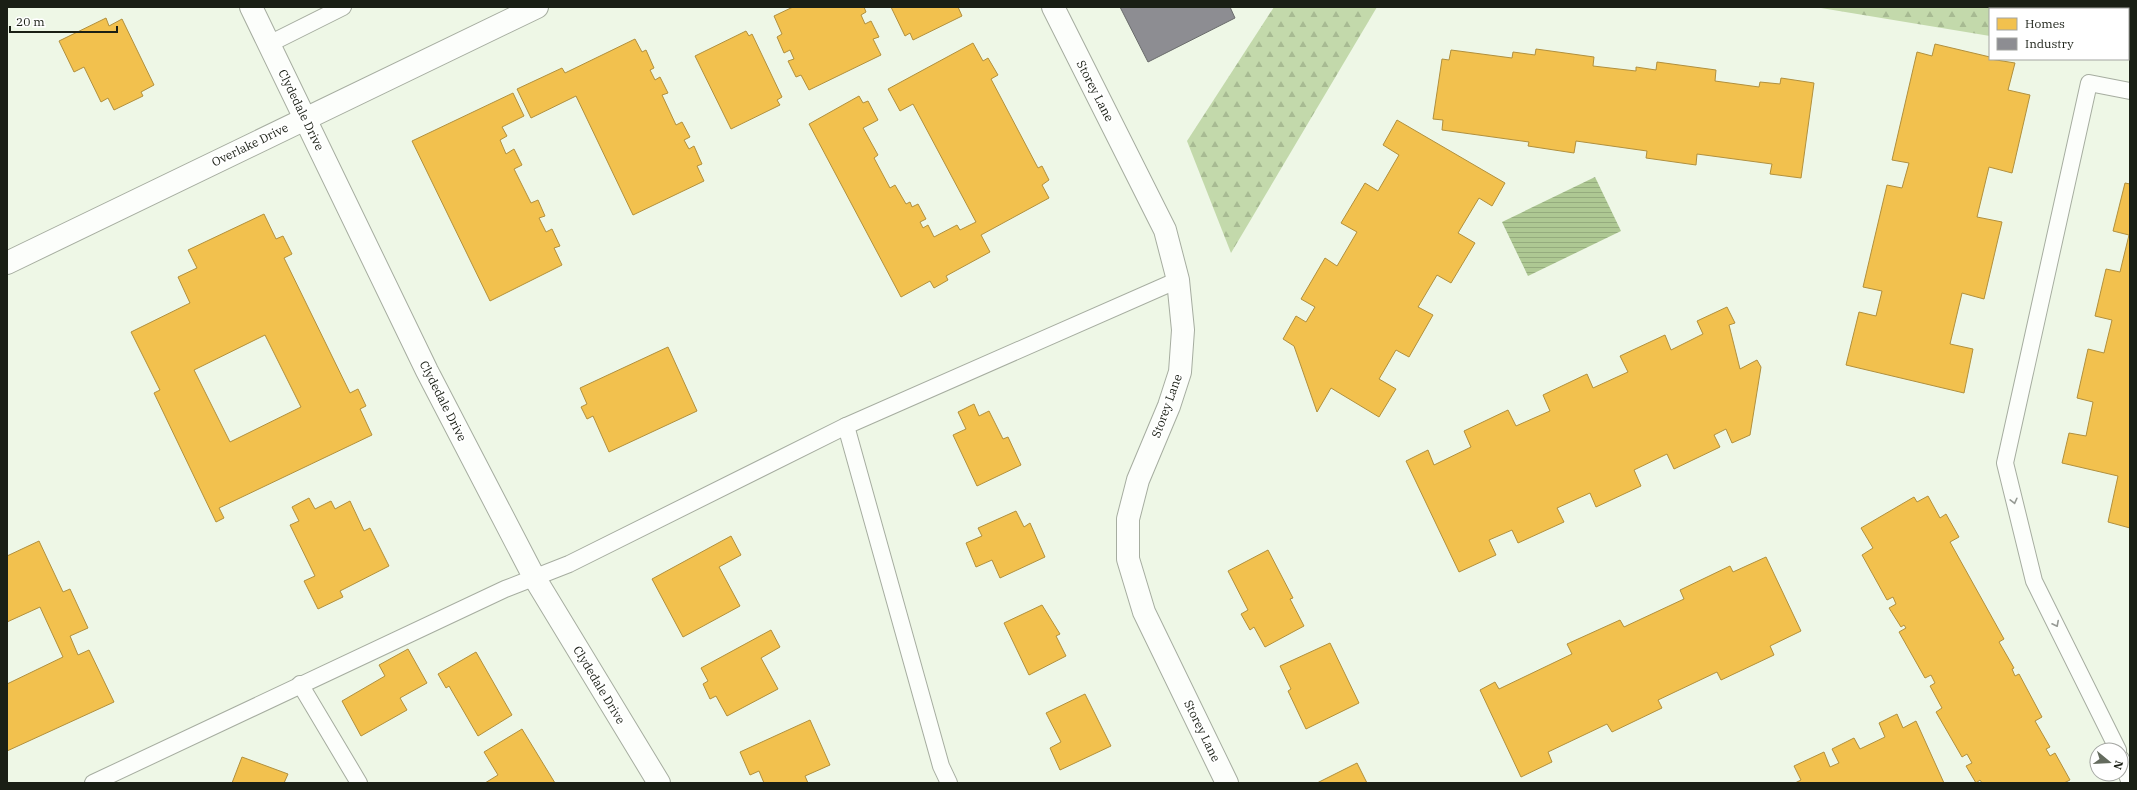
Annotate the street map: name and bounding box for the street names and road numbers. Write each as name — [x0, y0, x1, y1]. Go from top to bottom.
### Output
street label: Storey Lane — [1074, 58, 1117, 124]
street label: Clydedale Drive — [275, 67, 328, 153]
street label: Overlake Drive — [209, 120, 290, 170]
street label: Clydedale Drive — [417, 358, 470, 444]
street label: Storey Lane — [1148, 372, 1185, 440]
street label: Clydedale Drive — [570, 643, 629, 727]
street label: Storey Lane — [1181, 698, 1224, 764]

